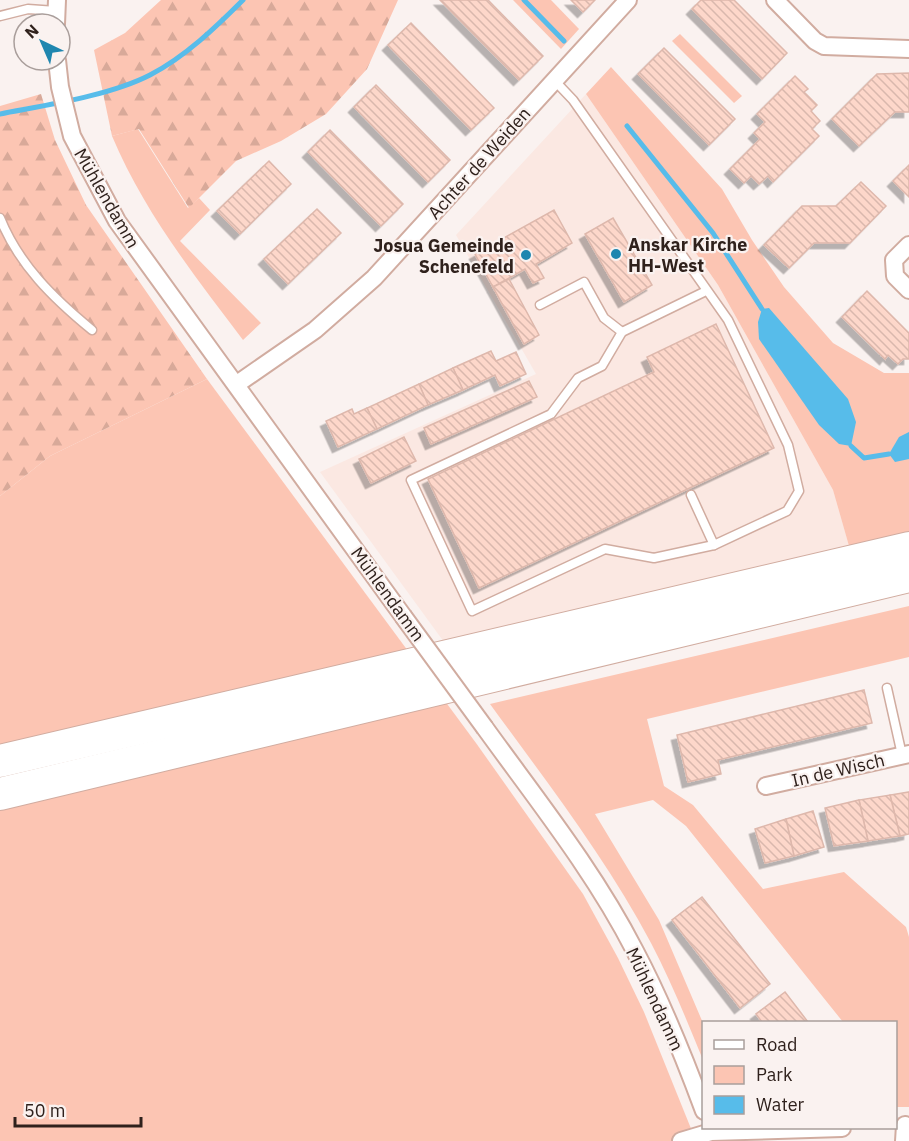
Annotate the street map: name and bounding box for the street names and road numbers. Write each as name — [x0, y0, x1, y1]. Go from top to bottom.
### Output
street label: Achter de Weiden — [423, 102, 535, 224]
street label: Mühlendamm — [69, 144, 145, 252]
street label: Mühlendamm — [346, 542, 430, 646]
street label: In de Wisch — [789, 748, 887, 792]
street label: Mühlendamm — [621, 944, 689, 1054]

